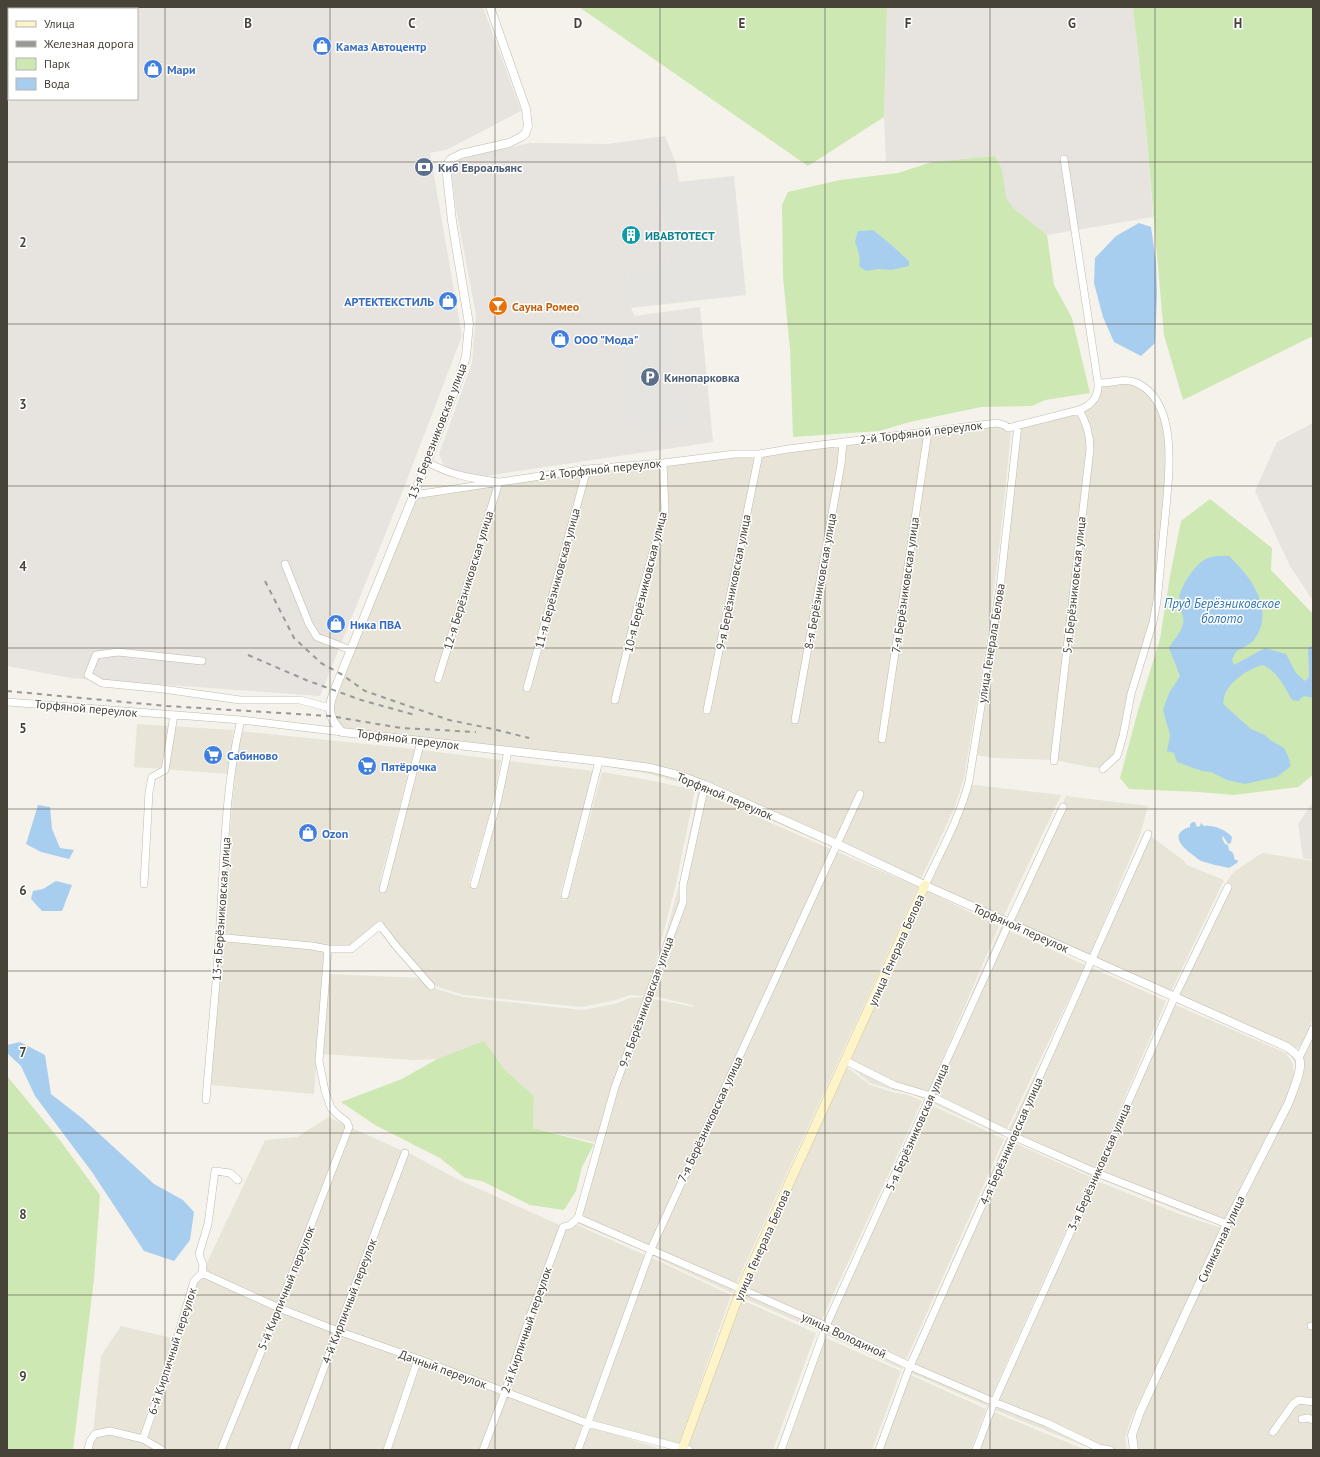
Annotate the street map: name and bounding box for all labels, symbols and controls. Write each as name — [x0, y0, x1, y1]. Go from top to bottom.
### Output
legend — [8, 8, 138, 100]
text: B — [244, 15, 252, 32]
text: C — [408, 15, 416, 32]
text: D — [574, 15, 582, 32]
text: E — [739, 15, 746, 32]
text: F — [905, 15, 912, 32]
text: G — [1068, 15, 1076, 32]
text: H — [1234, 15, 1242, 32]
text: Улица — [44, 16, 75, 31]
shop icon: Камаз Автоцентр — [311, 35, 333, 57]
text: Железная дорога — [43, 36, 134, 51]
place label: Камаз Автоцентр — [336, 39, 427, 54]
text: Парк — [44, 56, 70, 71]
shop icon: Мари — [142, 58, 164, 80]
place label: Мари — [167, 62, 196, 77]
text: Вода — [44, 76, 70, 91]
bank icon: Киб Евроальянс — [413, 156, 435, 178]
place label: Киб Евроальянс — [438, 160, 522, 175]
building icon: ИВАВТОТЕСТ — [620, 224, 642, 246]
place label: ИВАВТОТЕСТ — [645, 228, 715, 243]
text: 2 — [19, 234, 27, 251]
shop icon: АРТЕКТЕКСТИЛЬ — [437, 290, 459, 312]
place label: АРТЕКТЕКСТИЛЬ — [344, 294, 434, 309]
bar icon: Сауна Ромео — [487, 295, 509, 317]
place label: Сауна Ромео — [512, 299, 580, 314]
shop icon: ООО "Мода" — [549, 328, 571, 350]
place label: ООО "Мода" — [574, 332, 639, 347]
street label: 13-я Березниковская улица — [404, 361, 470, 501]
parking icon: Кинопарковка — [639, 366, 661, 388]
place label: Кинопарковка — [664, 370, 740, 385]
text: 3 — [19, 396, 27, 413]
street label: 2-й Торфяной переулок — [859, 417, 983, 447]
street label: 2-й Торфяной переулок — [538, 455, 662, 483]
street label: 11-я Берёзниковская улица — [531, 506, 583, 650]
street label: 12-я Берёзниковская улица — [440, 509, 496, 651]
street label: 10-я Берёзниковская улица — [620, 510, 670, 654]
street label: 8-я Берёзниковская улица — [801, 512, 839, 650]
street label: 9-я Берёзниковская улица — [712, 513, 754, 651]
street label: 7-я Берёзниковская улица — [888, 516, 922, 654]
street label: 5-я Берёзниковская улица — [1059, 516, 1089, 654]
text: 4 — [19, 558, 27, 575]
street label: улица Генерала Белова — [974, 582, 1008, 704]
water label: Пруд Берёзниковское болото — [1164, 595, 1280, 627]
shop icon: Ника ПВА — [325, 613, 347, 635]
place label: Ника ПВА — [350, 617, 402, 632]
street label: Торфяной переулок — [34, 696, 138, 720]
text: 5 — [19, 720, 27, 737]
street label: Торфяной переулок — [356, 725, 460, 753]
supermarket icon: Сабиново — [202, 744, 224, 766]
place label: Сабиново — [227, 748, 279, 763]
supermarket icon: Пятёрочка — [356, 755, 378, 777]
place label: Пятёрочка — [381, 759, 437, 774]
street label: Торфяной переулок — [675, 769, 776, 823]
shop icon: Ozon — [297, 822, 319, 844]
place label: Ozon — [322, 826, 348, 841]
street label: 13-я Берёзниковская улица — [208, 836, 234, 982]
text: 6 — [19, 882, 27, 899]
street label: улица Генерала Белова — [865, 892, 927, 1008]
street label: Торфяной переулок — [971, 900, 1071, 956]
street label: 9-я Берёзниковская улица — [615, 935, 677, 1069]
text: 7 — [19, 1044, 27, 1061]
street label: 7-я Берёзниковская улица — [674, 1054, 746, 1184]
street label: 5-я Берёзниковская улица — [882, 1061, 952, 1193]
street label: 4-я Берёзниковская улица — [976, 1075, 1046, 1207]
street label: 3-я Берёзниковская улица — [1064, 1101, 1134, 1233]
street label: улица Генерала Белова — [731, 1187, 793, 1303]
street label: Силикатная улица — [1194, 1193, 1248, 1285]
text: 8 — [19, 1206, 27, 1223]
street label: 5-й Кирпичный переулок — [254, 1224, 318, 1352]
street label: 4-й Кирпичный переулок — [318, 1236, 380, 1366]
street label: 2-й Кирпичный переулок — [497, 1265, 555, 1395]
street label: 6-й Кирпичный переулок — [144, 1285, 200, 1416]
street label: улица Володиной — [799, 1309, 889, 1361]
street label: Дачный переулок — [397, 1346, 489, 1392]
text: 9 — [19, 1368, 27, 1385]

